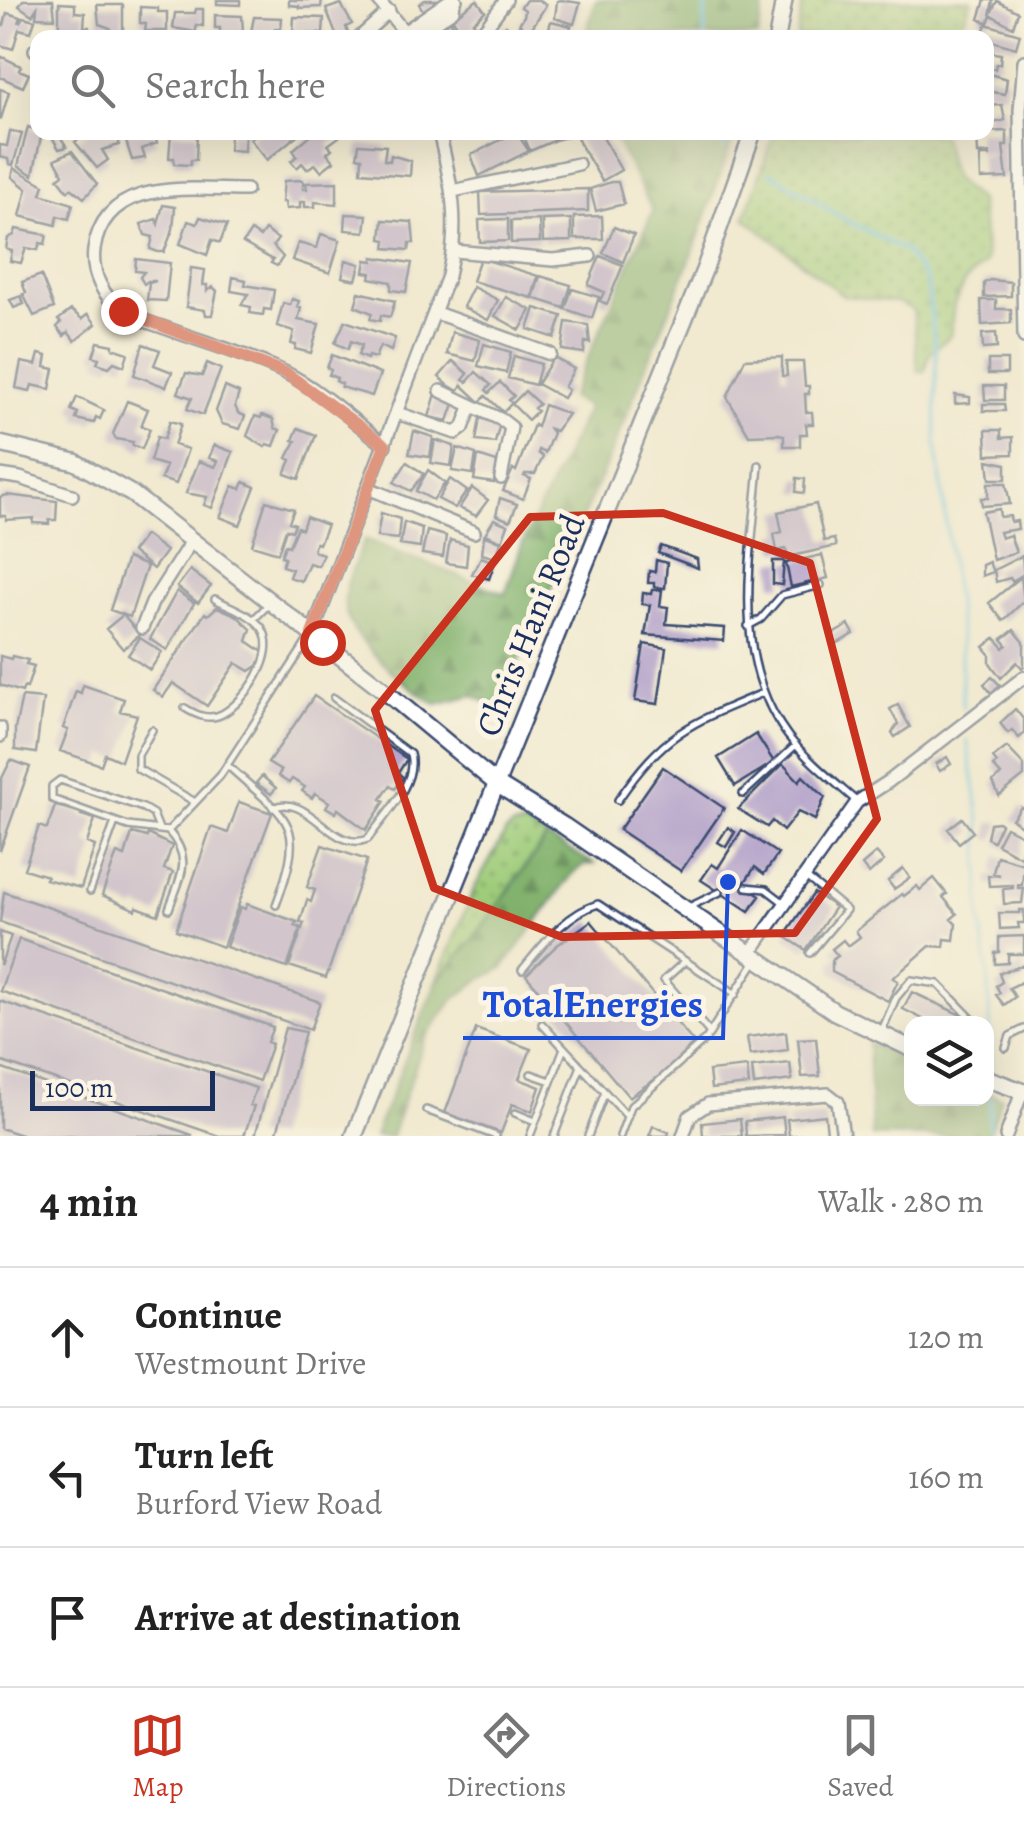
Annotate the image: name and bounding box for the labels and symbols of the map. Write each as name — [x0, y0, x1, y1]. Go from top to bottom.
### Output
route end — [101, 289, 147, 335]
street label: Chris Hani Road — [464, 507, 596, 743]
route start — [300, 620, 346, 666]
callout: TotalEnergies — [463, 970, 723, 1038]
text: TotalEnergies — [483, 978, 703, 1030]
scale bar — [30, 1066, 215, 1110]

